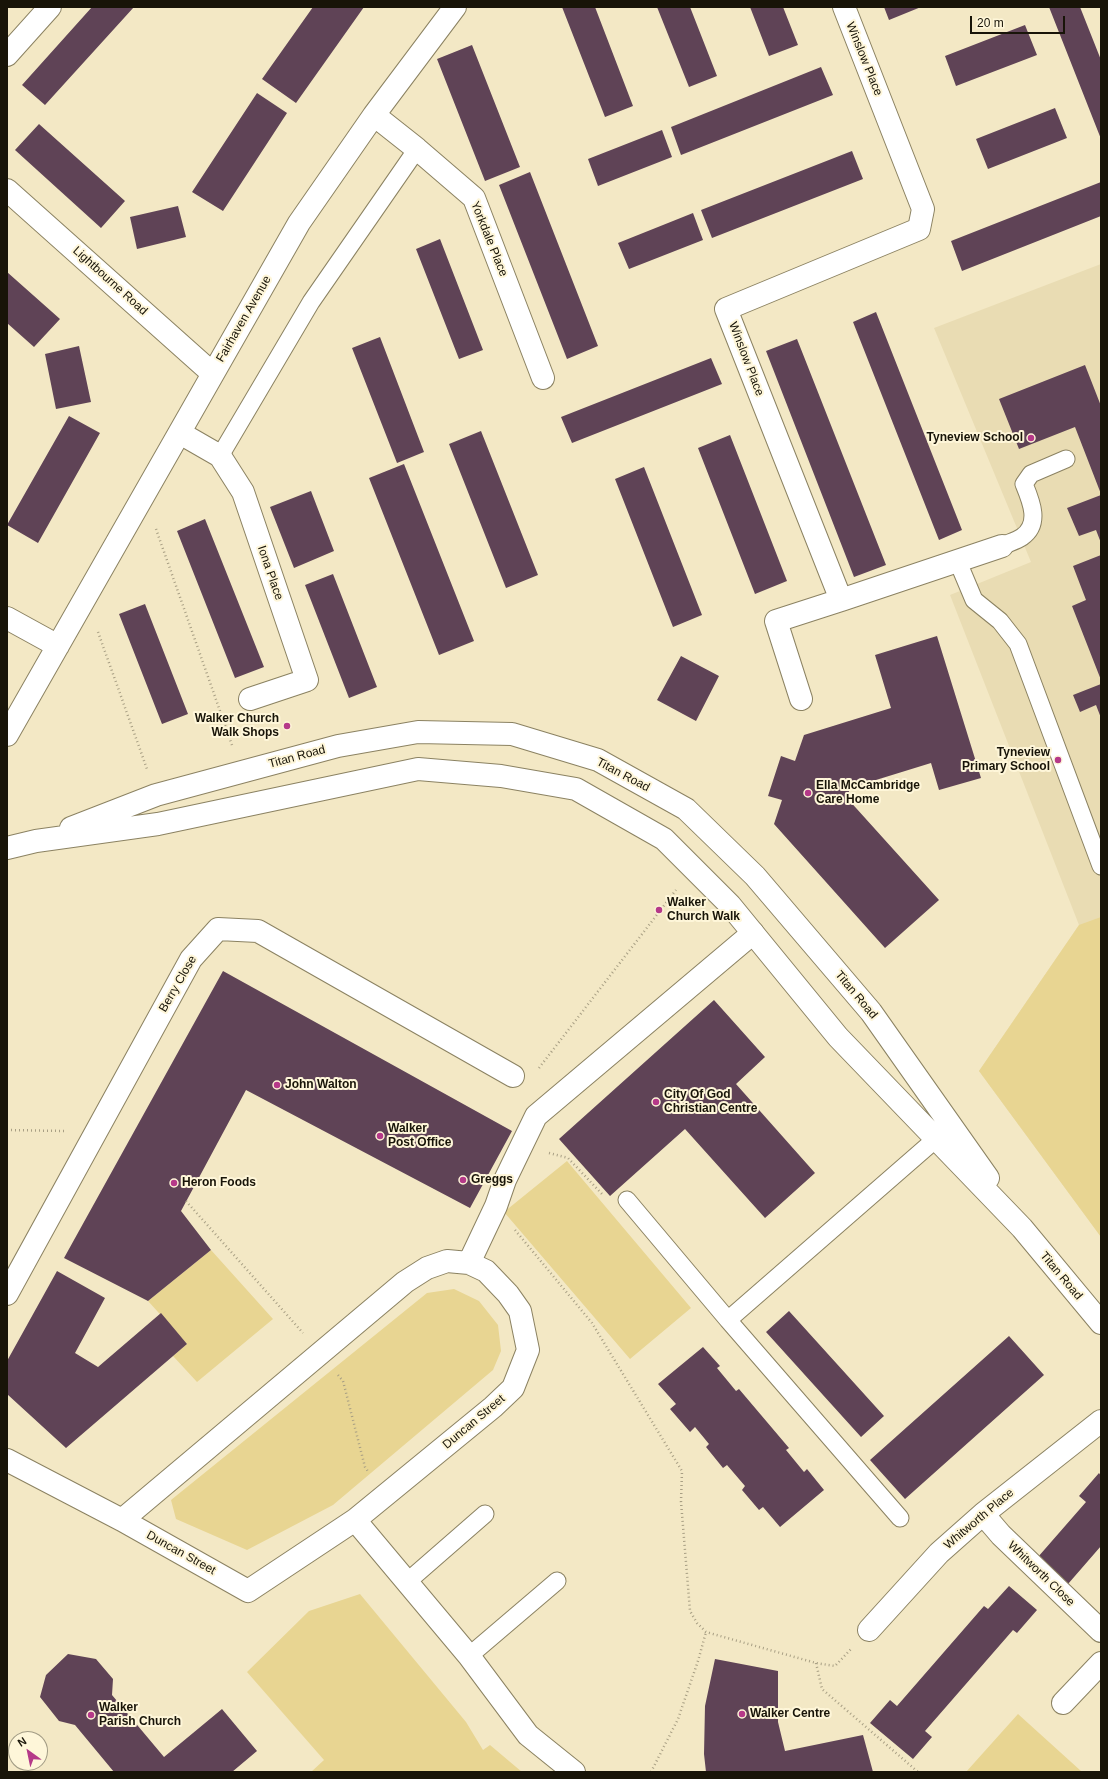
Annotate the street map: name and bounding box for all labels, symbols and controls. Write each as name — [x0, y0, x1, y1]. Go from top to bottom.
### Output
scale bar — [972, 8, 1067, 34]
text: 20 m — [977, 16, 1004, 30]
street label: Winslow Place — [843, 20, 885, 98]
street label: Yorkdale Place — [467, 199, 511, 279]
street label: Lightbourne Road — [70, 244, 150, 318]
street label: Fairhaven Avenue — [213, 273, 275, 365]
street label: Winslow Place — [725, 320, 767, 398]
place label: Tyneview School — [927, 431, 1023, 445]
marker: Tyneview School — [1026, 433, 1036, 443]
street label: Iona Place — [254, 544, 286, 602]
place label: Walker Church Walk Shops — [195, 712, 279, 740]
marker: Walker Church Walk Shops — [282, 721, 292, 731]
street label: Titan Road — [267, 743, 327, 771]
place label: Tyneview Primary School — [962, 746, 1050, 774]
street label: Titan Road — [594, 755, 652, 795]
marker: Tyneview Primary School — [1053, 755, 1063, 765]
place label: Ella McCambridge Care Home — [816, 779, 920, 807]
marker: Ella McCambridge Care Home — [803, 788, 813, 798]
place label: Walker Church Walk — [667, 896, 740, 924]
marker: Walker Church Walk — [654, 905, 664, 915]
street label: Berry Close — [156, 953, 200, 1015]
street label: Titan Road — [832, 968, 880, 1022]
place label: John Walton — [285, 1078, 357, 1092]
marker: John Walton — [272, 1080, 282, 1090]
place label: City Of God Christian Centre — [664, 1088, 757, 1116]
marker: City Of God Christian Centre — [651, 1097, 661, 1107]
place label: Walker Post Office — [388, 1122, 451, 1150]
marker: Walker Post Office — [375, 1131, 385, 1141]
place label: Greggs — [471, 1173, 513, 1187]
marker: Greggs — [458, 1175, 468, 1185]
place label: Heron Foods — [182, 1176, 256, 1190]
marker: Heron Foods — [169, 1178, 179, 1188]
street label: Titan Road — [1037, 1249, 1085, 1303]
street label: Duncan Street — [440, 1392, 508, 1452]
street label: Whitworth Place — [941, 1486, 1017, 1552]
street label: Duncan Street — [144, 1528, 218, 1578]
street label: Whitworth Close — [1005, 1538, 1077, 1610]
place label: Walker Parish Church — [99, 1701, 181, 1729]
place label: Walker Centre — [750, 1707, 830, 1721]
marker: Walker Centre — [737, 1709, 747, 1719]
marker: Walker Parish Church — [86, 1710, 96, 1720]
north arrow — [8, 1731, 48, 1771]
text: N — [15, 1735, 29, 1749]

